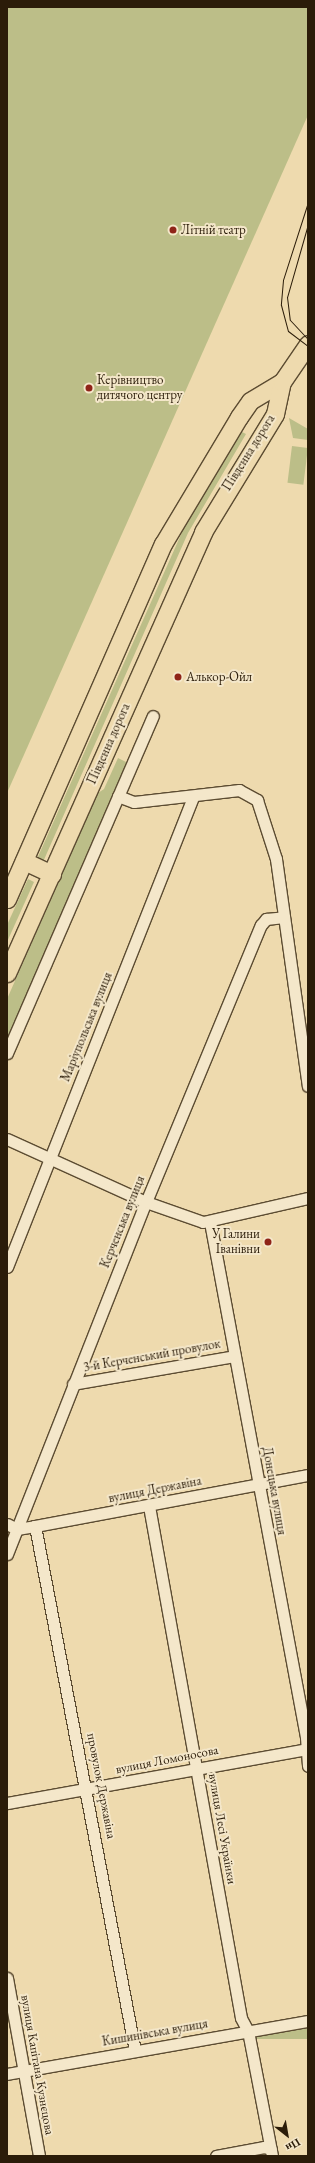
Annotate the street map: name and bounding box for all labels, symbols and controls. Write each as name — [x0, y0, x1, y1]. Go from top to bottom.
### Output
place label: Літній театр — [181, 222, 246, 238]
marker: Літній театр — [168, 225, 178, 235]
place label: Керівництво дитячого центру — [97, 373, 182, 404]
marker: Керівництво дитячого центру — [84, 383, 94, 393]
street label: Південна дорога — [219, 412, 279, 494]
place label: Алькор-Ойл — [186, 669, 252, 685]
marker: Алькор-Ойл — [173, 672, 183, 682]
street label: Південна дорога — [84, 701, 134, 787]
street label: Маріупольська вулиця — [58, 970, 116, 1084]
street label: Керченська вулиця — [97, 1174, 149, 1270]
place label: У Галини Іванівни — [212, 1227, 260, 1258]
marker: У Галини Іванівни — [263, 1237, 273, 1247]
street label: 3-й Керченський провулок — [82, 1336, 222, 1376]
street label: Донецька вулиця — [259, 1446, 289, 1536]
street label: вулиця Державіна — [107, 1473, 203, 1507]
street label: провулок Державіна — [83, 1732, 119, 1840]
street label: вулиця Ломоносова — [114, 1742, 220, 1778]
street label: вулиця Лесі Українки — [205, 1772, 239, 1886]
street label: вулиця Капітана Кузнєцова — [17, 1994, 57, 2136]
street label: Кишинівська вулиця — [101, 2016, 209, 2050]
north arrow — [267, 2115, 307, 2155]
text: Пн — [283, 2135, 303, 2155]

